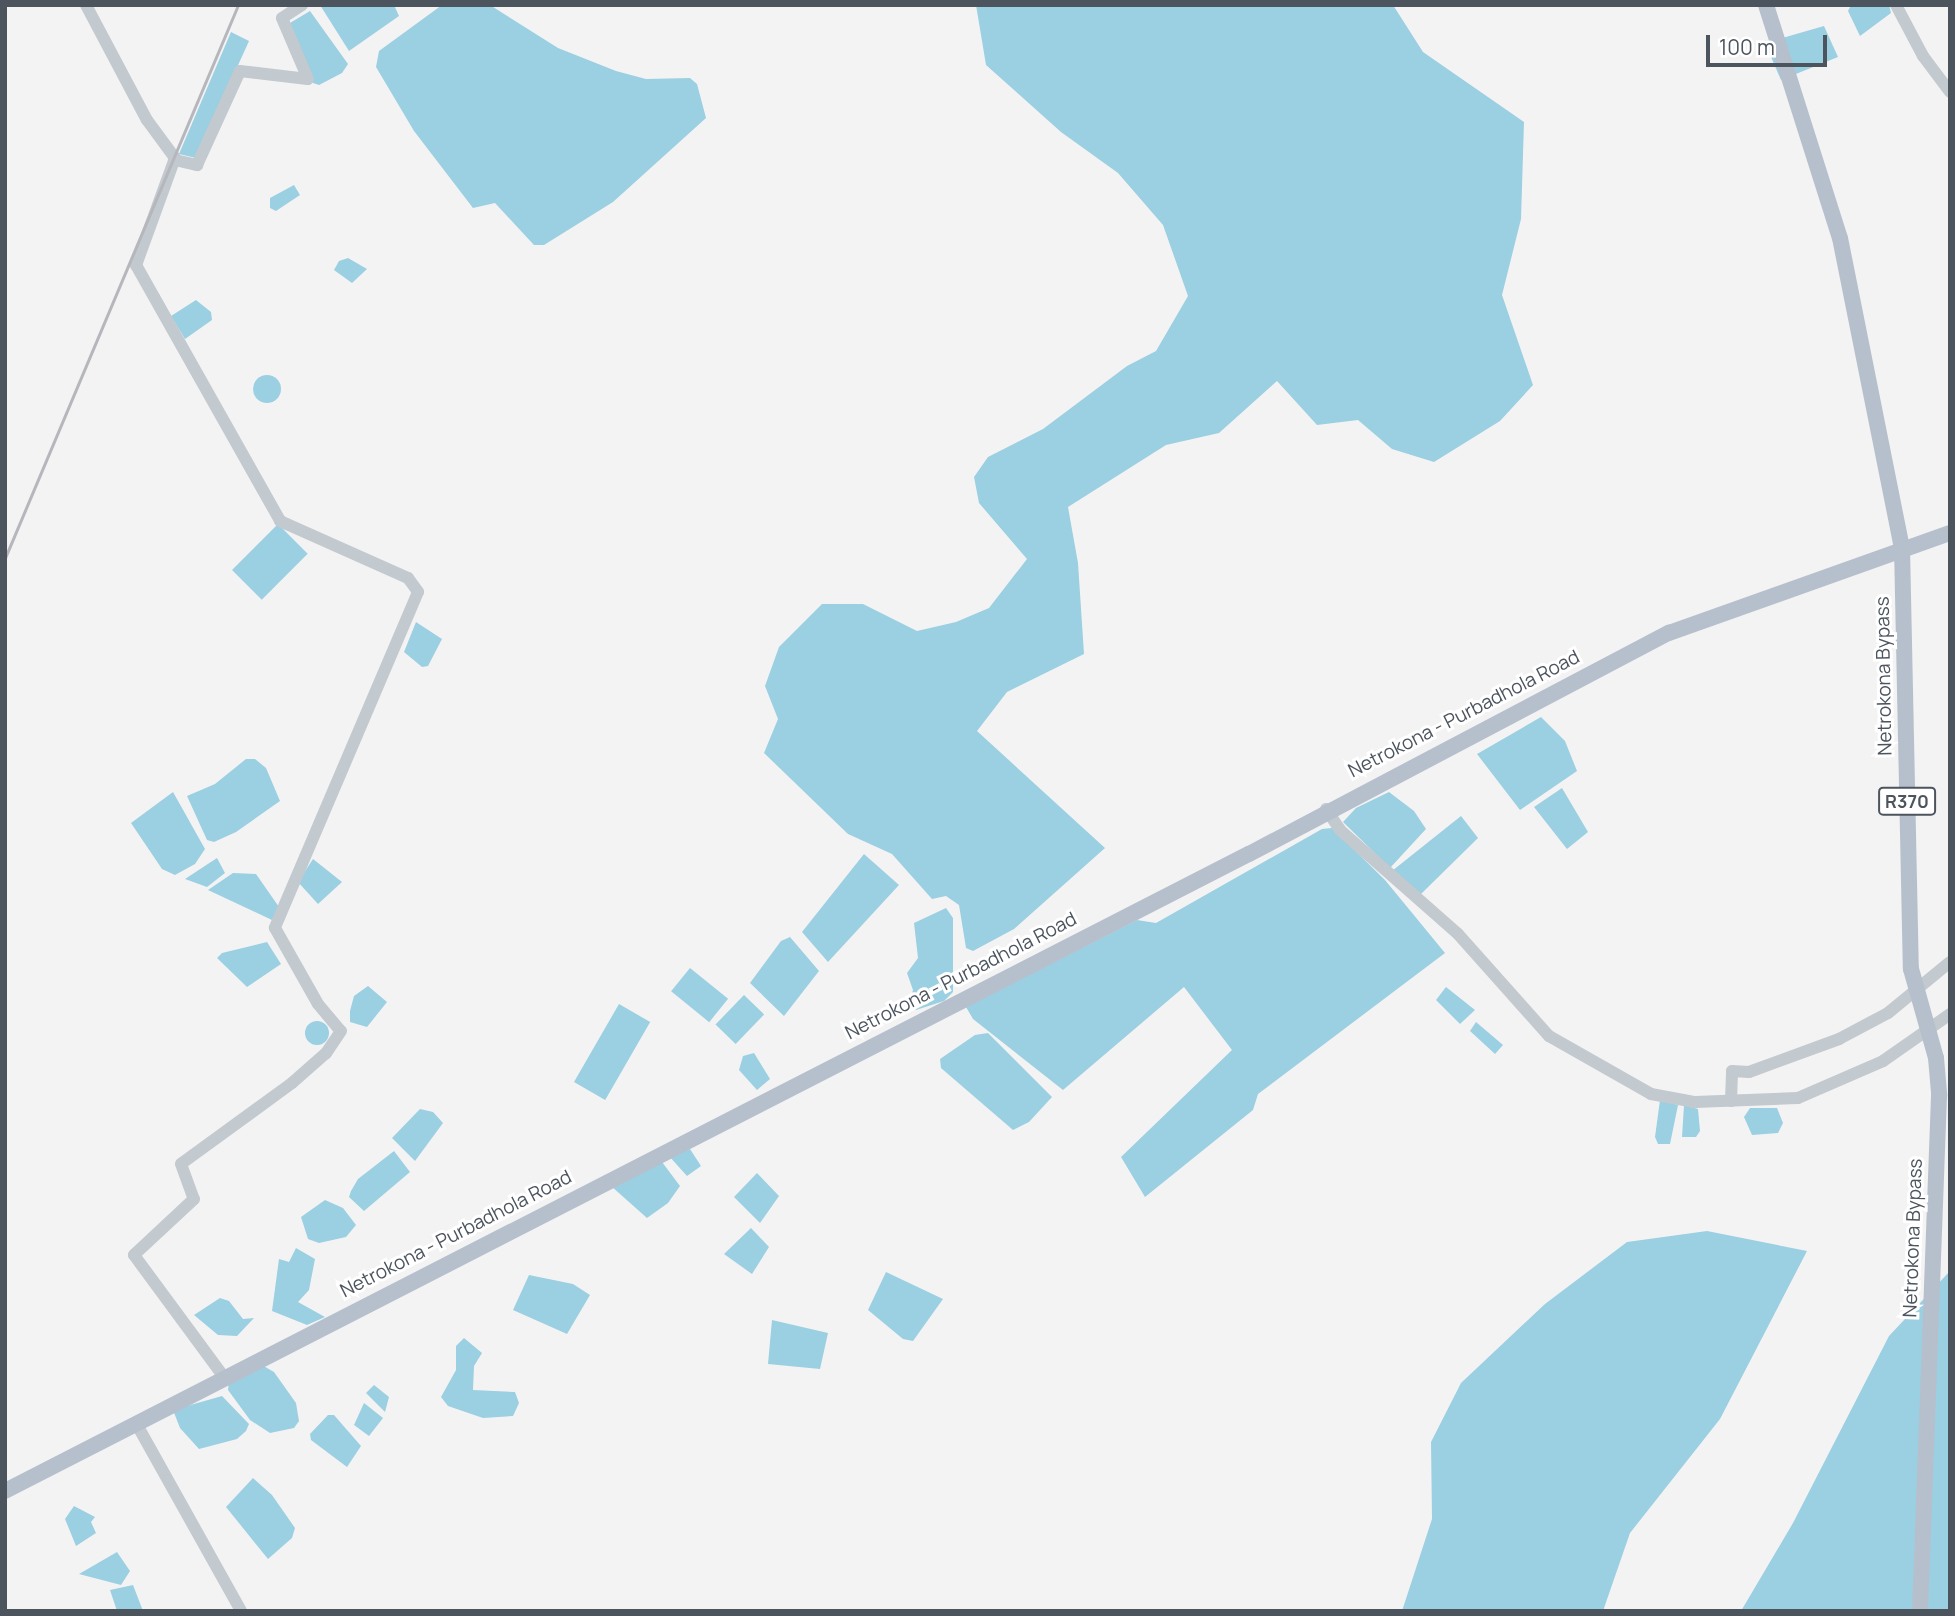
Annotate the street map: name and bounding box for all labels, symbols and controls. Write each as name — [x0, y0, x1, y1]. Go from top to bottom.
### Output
scale bar — [1710, 21, 1831, 65]
text: 100 m — [1719, 33, 1775, 61]
street label: Netrokona Bypass — [1871, 596, 1897, 756]
street label: Netrokona - Purbadhola Road — [1345, 646, 1583, 782]
road number: R370 — [1877, 786, 1937, 816]
street label: Netrokona - Purbadhola Road — [842, 908, 1080, 1044]
street label: Netrokona Bypass — [1899, 1158, 1927, 1318]
street label: Netrokona - Purbadhola Road — [337, 1166, 575, 1302]

